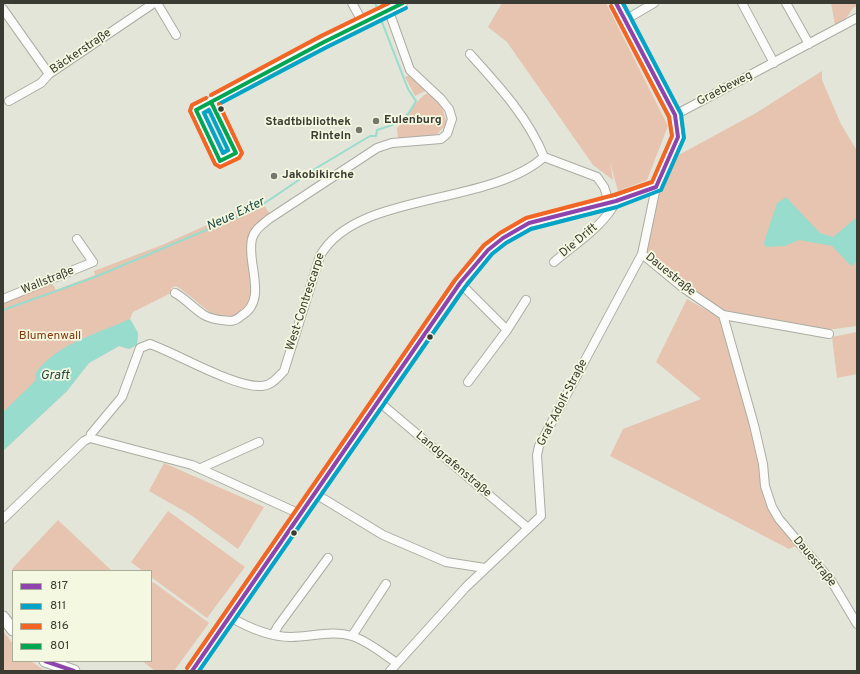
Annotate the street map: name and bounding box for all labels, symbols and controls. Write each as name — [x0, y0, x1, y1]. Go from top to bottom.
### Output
street label: Bäckerstraße — [48, 26, 114, 78]
street label: Graebeweg — [695, 68, 755, 110]
unlabelled marker — [216, 104, 226, 114]
place label: Eulenburg — [384, 114, 442, 128]
place label: Stadtbibliothek Rinteln — [265, 116, 351, 144]
marker: Eulenburg — [371, 116, 381, 126]
marker: Stadtbibliothek Rinteln — [354, 125, 364, 135]
place label: Jakobikirche — [282, 169, 354, 183]
marker: Jakobikirche — [269, 171, 279, 181]
water label: Neue Exter — [204, 195, 268, 235]
street label: Die Drift — [557, 221, 601, 261]
street label: Dauestraße — [642, 250, 698, 300]
street label: West-Contrescarpe — [283, 251, 329, 353]
street label: Wallstraße — [19, 264, 77, 298]
park label: Blumenwall — [19, 330, 81, 344]
unlabelled marker — [425, 332, 435, 342]
street label: Graf-Adolf-Straße — [535, 357, 591, 449]
water label: Graft — [41, 368, 69, 384]
street label: Landgrafenstraße — [412, 429, 494, 501]
unlabelled marker — [289, 528, 299, 538]
street label: Dauestraße — [789, 534, 839, 590]
legend — [12, 570, 152, 662]
text: 817 — [50, 578, 68, 594]
text: 811 — [50, 598, 66, 614]
text: 816 — [50, 618, 69, 634]
text: 801 — [50, 638, 69, 654]

